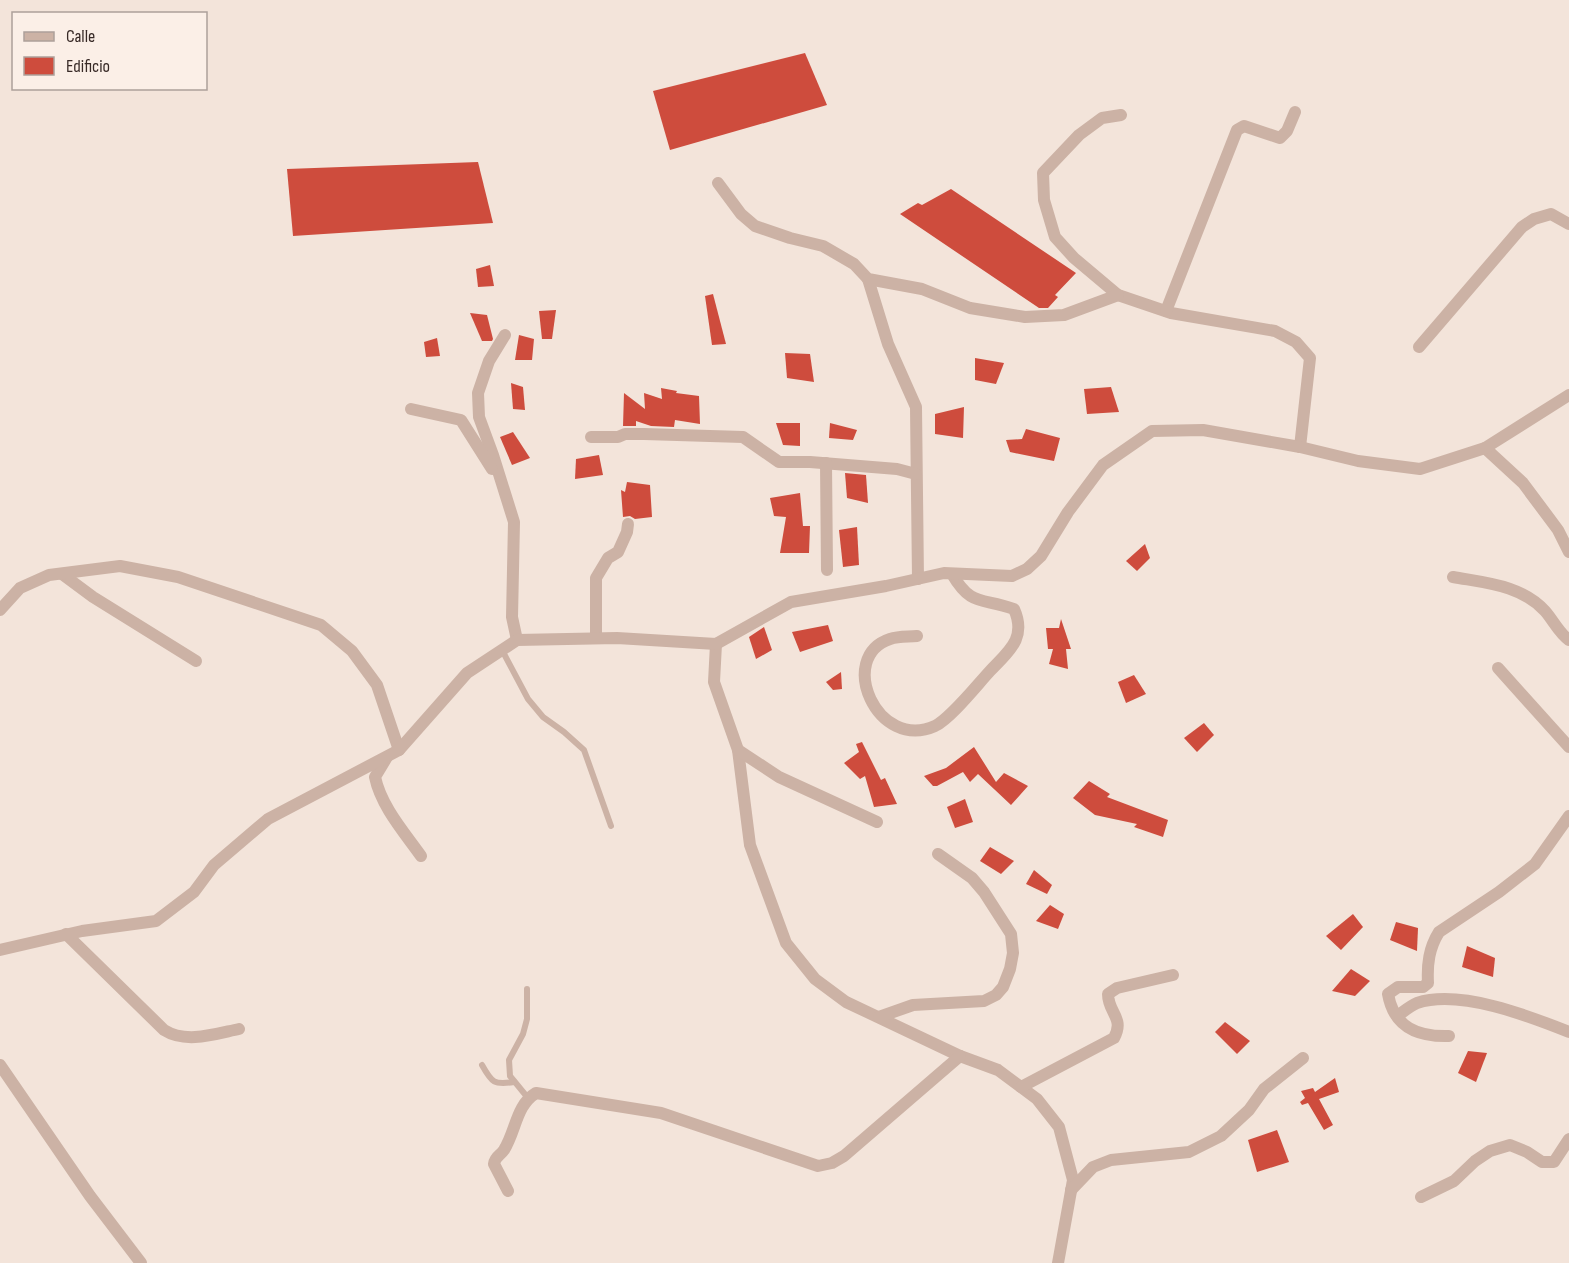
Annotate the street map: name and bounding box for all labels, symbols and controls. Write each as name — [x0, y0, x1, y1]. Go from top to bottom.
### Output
legend — [12, 12, 207, 90]
text: Calle — [66, 26, 95, 47]
text: Edificio — [66, 56, 110, 77]

